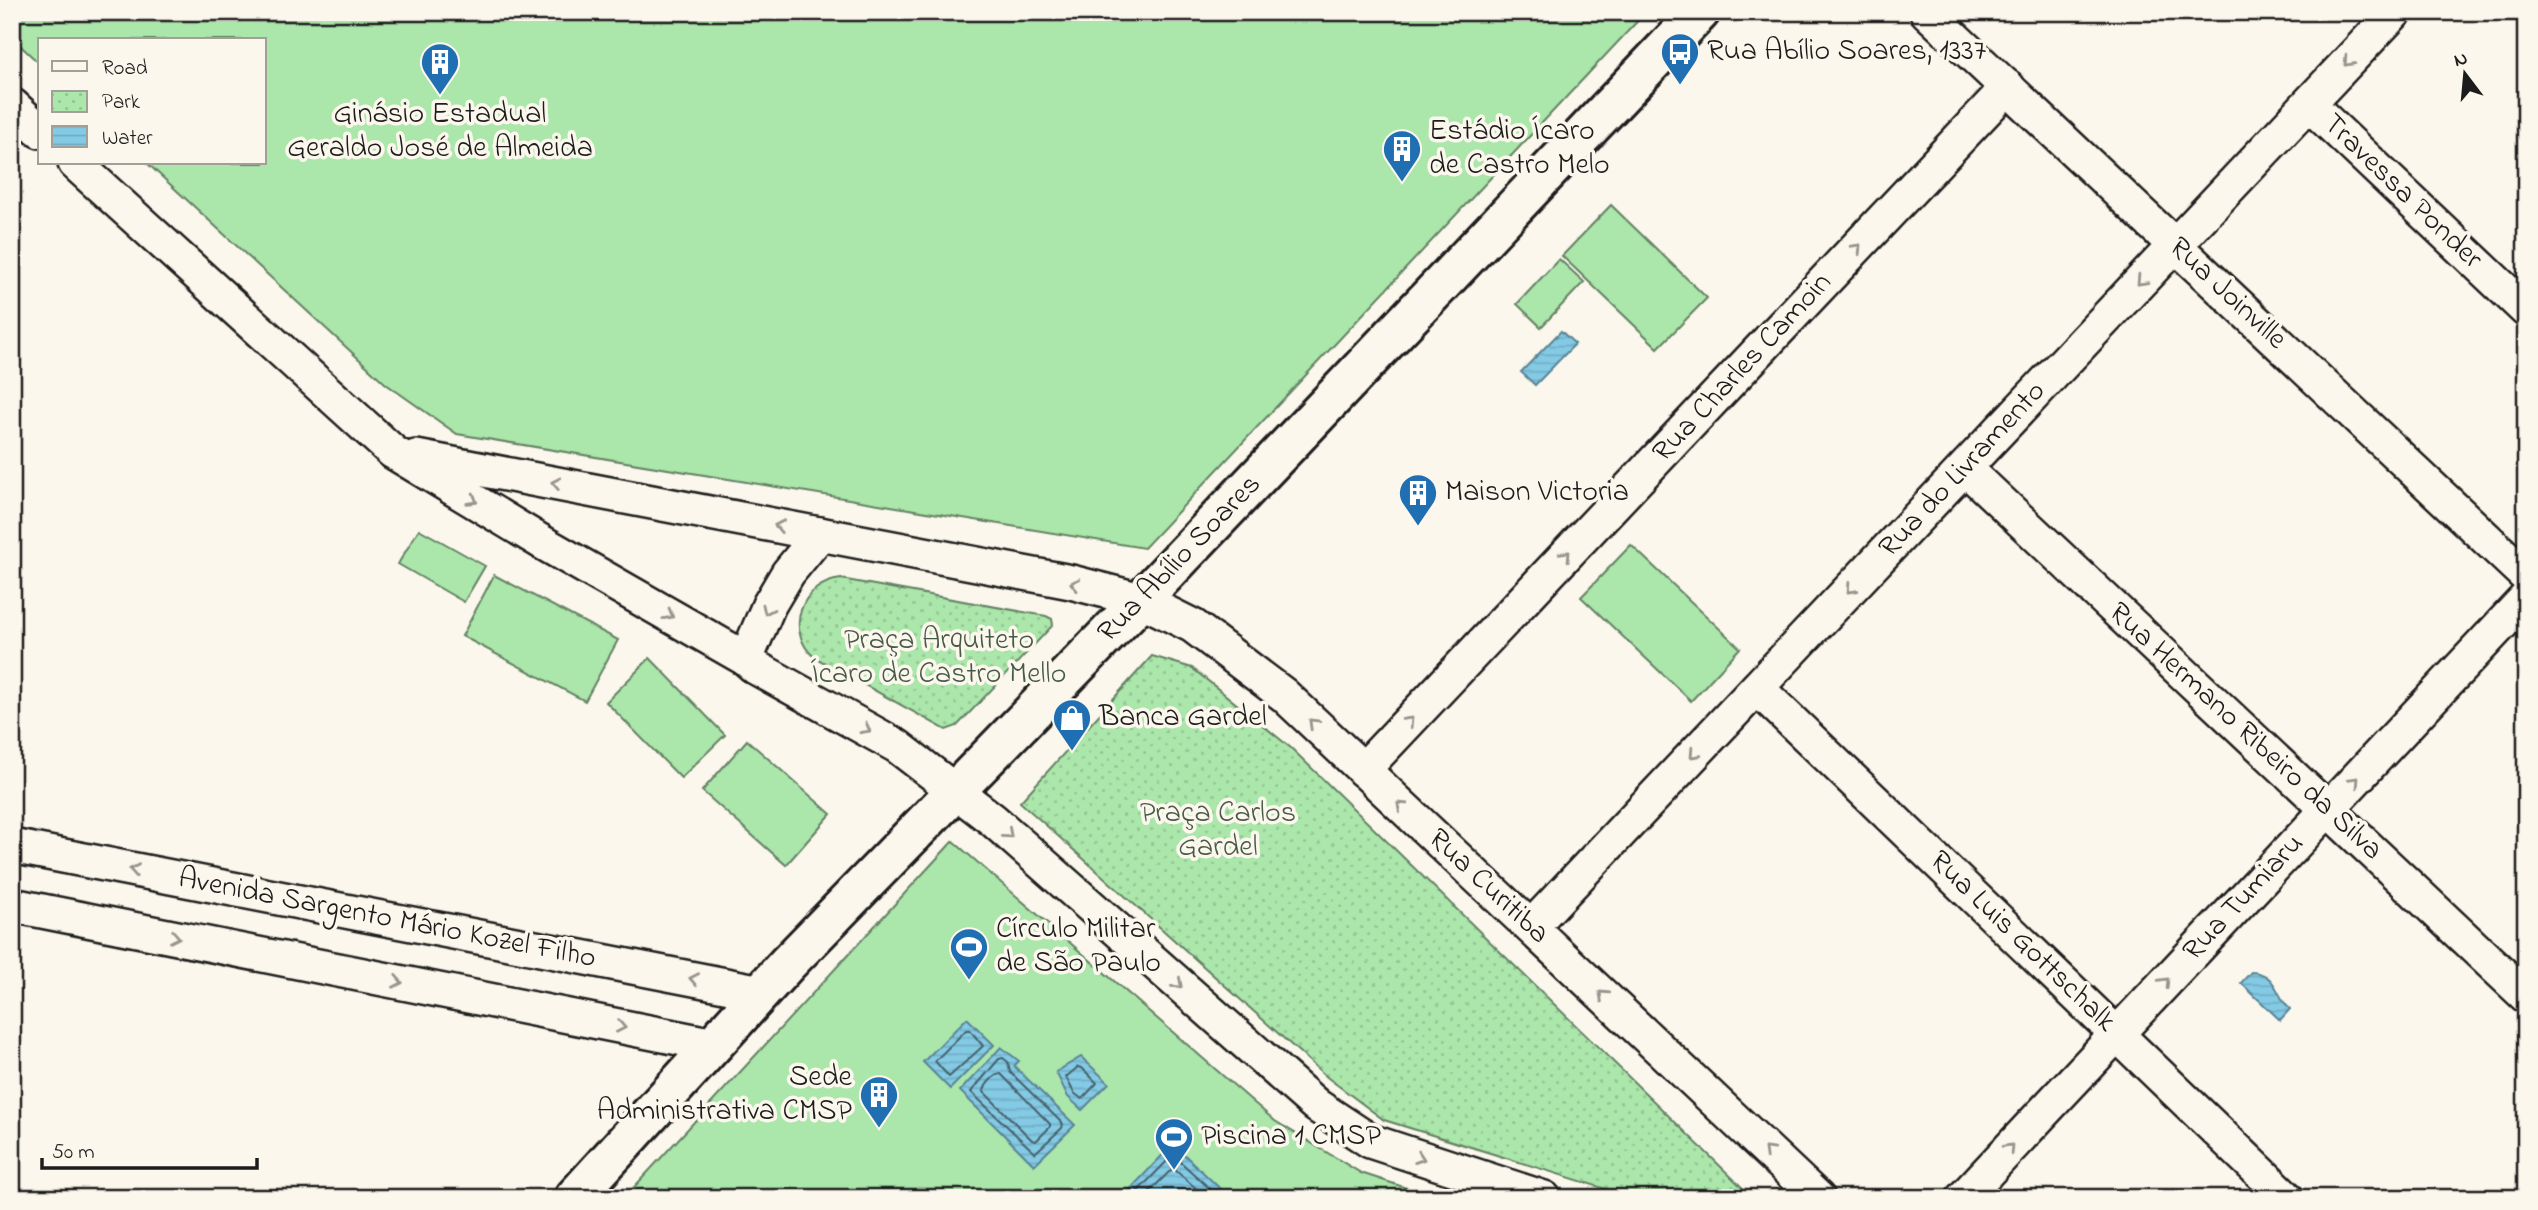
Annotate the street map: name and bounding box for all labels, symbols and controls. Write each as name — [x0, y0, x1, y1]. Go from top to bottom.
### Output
place label: Rua Abílio Soares, 1337 — [1707, 30, 1986, 74]
bus stop icon: Rua Abílio Soares, 1337 — [1659, 31, 1701, 86]
legend — [38, 38, 266, 164]
north arrow — [2430, 38, 2500, 108]
building icon: Ginásio Estadual Geraldo José de Almeida — [419, 41, 461, 96]
text: N — [2451, 45, 2471, 75]
text: Road — [102, 54, 148, 84]
one-way arrow — [2344, 54, 2357, 67]
text: Park — [102, 88, 141, 118]
place label: Ginásio Estadual Geraldo José de Almeida — [287, 93, 593, 171]
street label: Travessa Ponder — [2312, 104, 2493, 281]
place label: Estádio Ícaro de Castro Melo — [1429, 110, 1610, 188]
text: Water — [102, 124, 153, 154]
building icon: Estádio Ícaro de Castro Melo — [1381, 128, 1423, 183]
street label: Rua Joinville — [2158, 227, 2297, 361]
one-way arrow — [1848, 243, 1861, 256]
street label: Rua Charles Camoin — [1643, 263, 1843, 473]
one-way arrow — [2137, 273, 2150, 286]
street label: Rua do Livramento — [1869, 372, 2057, 568]
street label: Rua Abílio Soares — [1088, 465, 1272, 653]
place label: Maison Victoria — [1445, 471, 1629, 515]
building icon: Maison Victoria — [1397, 472, 1439, 527]
one-way arrow — [550, 476, 562, 491]
one-way arrow — [465, 492, 478, 505]
one-way arrow — [773, 520, 785, 535]
one-way arrow — [1557, 550, 1570, 563]
one-way arrow — [1069, 577, 1081, 592]
one-way arrow — [1846, 580, 1859, 593]
street label: Rua Hermano Ribeiro da Silva — [2098, 592, 2392, 872]
one-way arrow — [761, 603, 775, 615]
one-way arrow — [662, 607, 675, 620]
park label: Praça Arquiteto Ícaro de Castro Mello — [811, 619, 1066, 697]
place label: Banca Gardel — [1098, 696, 1267, 740]
shop icon: Banca Gardel — [1051, 697, 1093, 752]
one-way arrow — [1401, 716, 1414, 729]
one-way arrow — [1308, 719, 1321, 731]
one-way arrow — [858, 721, 871, 734]
one-way arrow — [1690, 746, 1703, 759]
one-way arrow — [2346, 776, 2359, 789]
park label: Praça Carlos Gardel — [1140, 792, 1296, 870]
one-way arrow — [1396, 802, 1409, 814]
street label: Rua Curitiba — [1417, 819, 1559, 955]
street label: Rua Tumiaru — [2173, 824, 2315, 972]
one-way arrow — [1000, 826, 1013, 838]
street label: Rua Luis Gottschalk — [1918, 841, 2126, 1044]
street label: Avenida Sargento Mário Kozel Filho — [174, 857, 600, 981]
one-way arrow — [128, 863, 140, 878]
place label: Círculo Militar de São Paulo — [996, 908, 1161, 986]
sports icon: Círculo Militar de São Paulo — [948, 926, 990, 981]
one-way arrow — [169, 929, 181, 944]
one-way arrow — [688, 973, 700, 988]
one-way arrow — [392, 974, 404, 989]
one-way arrow — [1170, 976, 1183, 988]
one-way arrow — [2157, 977, 2170, 990]
one-way arrow — [1598, 990, 1611, 1003]
one-way arrow — [615, 1018, 627, 1033]
place label: Sede Administrativa CMSP — [597, 1056, 853, 1134]
building icon: Sede Administrativa CMSP — [858, 1074, 900, 1129]
place label: Piscina 1 CMSP — [1201, 1115, 1381, 1159]
sports icon: Piscina 1 CMSP — [1153, 1116, 1195, 1171]
scale bar — [42, 1126, 257, 1170]
text: 50 m — [52, 1138, 95, 1168]
one-way arrow — [2001, 1143, 2014, 1156]
one-way arrow — [1764, 1146, 1777, 1159]
one-way arrow — [1414, 1150, 1426, 1164]

